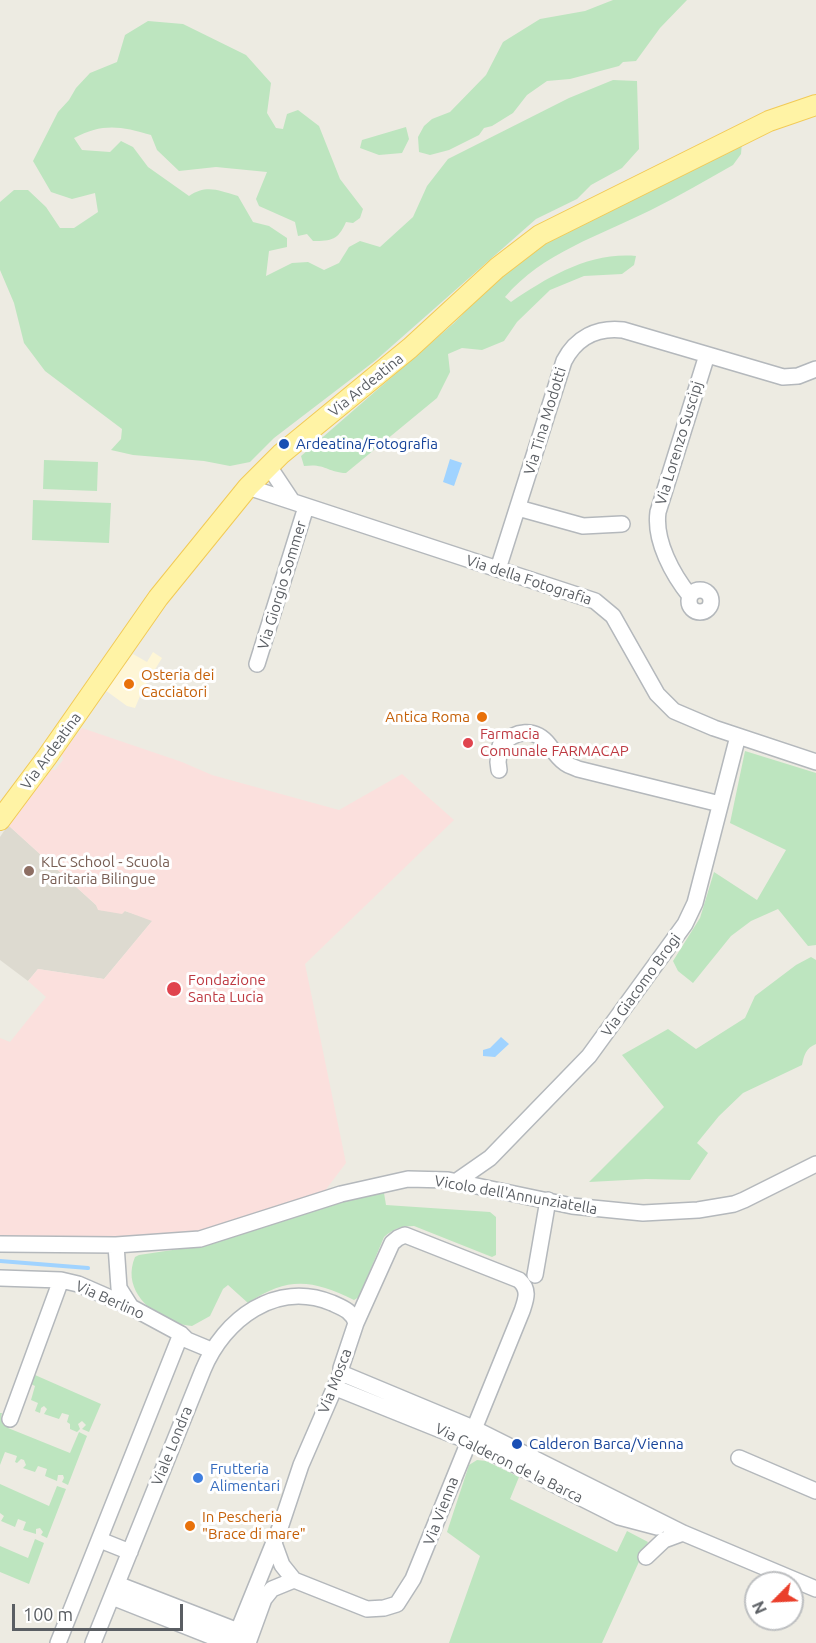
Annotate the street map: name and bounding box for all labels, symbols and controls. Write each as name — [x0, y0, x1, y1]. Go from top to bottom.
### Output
street label: Via Ardeatina — [325, 349, 407, 421]
street label: Via Tina Modotti — [520, 365, 570, 477]
street label: Via Lorenzo Suscipj — [652, 379, 706, 507]
place label: Ardeatina/Fotografia — [296, 435, 438, 453]
marker: Ardeatina/Fotografia — [277, 437, 291, 451]
street label: Via Giorgio Sommer — [254, 518, 310, 652]
street label: Via della Fotografia — [464, 551, 594, 609]
place label: Osteria dei Cacciatori — [141, 666, 214, 701]
marker: Osteria dei Cacciatori — [122, 677, 136, 691]
place label: Antica Roma — [385, 708, 470, 726]
street label: Via Ardeatina — [17, 709, 85, 793]
marker: Antica Roma — [475, 710, 489, 724]
place label: Farmacia Comunale FARMACAP — [480, 725, 629, 760]
marker: Farmacia Comunale FARMACAP — [461, 736, 475, 750]
place label: KLC School - Scuola Paritaria Bilingue — [41, 853, 170, 888]
marker: KLC School - Scuola Paritaria Bilingue — [22, 864, 36, 878]
street label: Via Giacomo Brogi — [598, 930, 684, 1040]
place label: Fondazione Santa Lucia — [188, 971, 266, 1006]
marker: Fondazione Santa Lucia — [165, 980, 183, 998]
street label: Vicolo dell'Annunziatella — [433, 1172, 599, 1218]
street label: Via Berlino — [73, 1277, 147, 1323]
street label: Via Mosca — [314, 1346, 356, 1416]
street label: Viale Londra — [148, 1404, 196, 1488]
street label: Via Calderon de la Barca — [432, 1419, 586, 1507]
place label: Calderon Barca/Vienna — [529, 1435, 684, 1453]
marker: Calderon Barca/Vienna — [510, 1437, 524, 1451]
place label: Frutteria Alimentari — [210, 1460, 280, 1495]
marker: Frutteria Alimentari — [191, 1471, 205, 1485]
street label: Via Vienna — [420, 1474, 462, 1548]
place label: In Pescheria "Brace di mare" — [202, 1508, 306, 1543]
marker: In Pescheria "Brace di mare" — [183, 1519, 197, 1533]
north arrow — [744, 1571, 804, 1631]
scale bar — [15, 1592, 186, 1630]
text: N — [749, 1598, 770, 1617]
text: 100 m — [23, 1604, 73, 1624]

